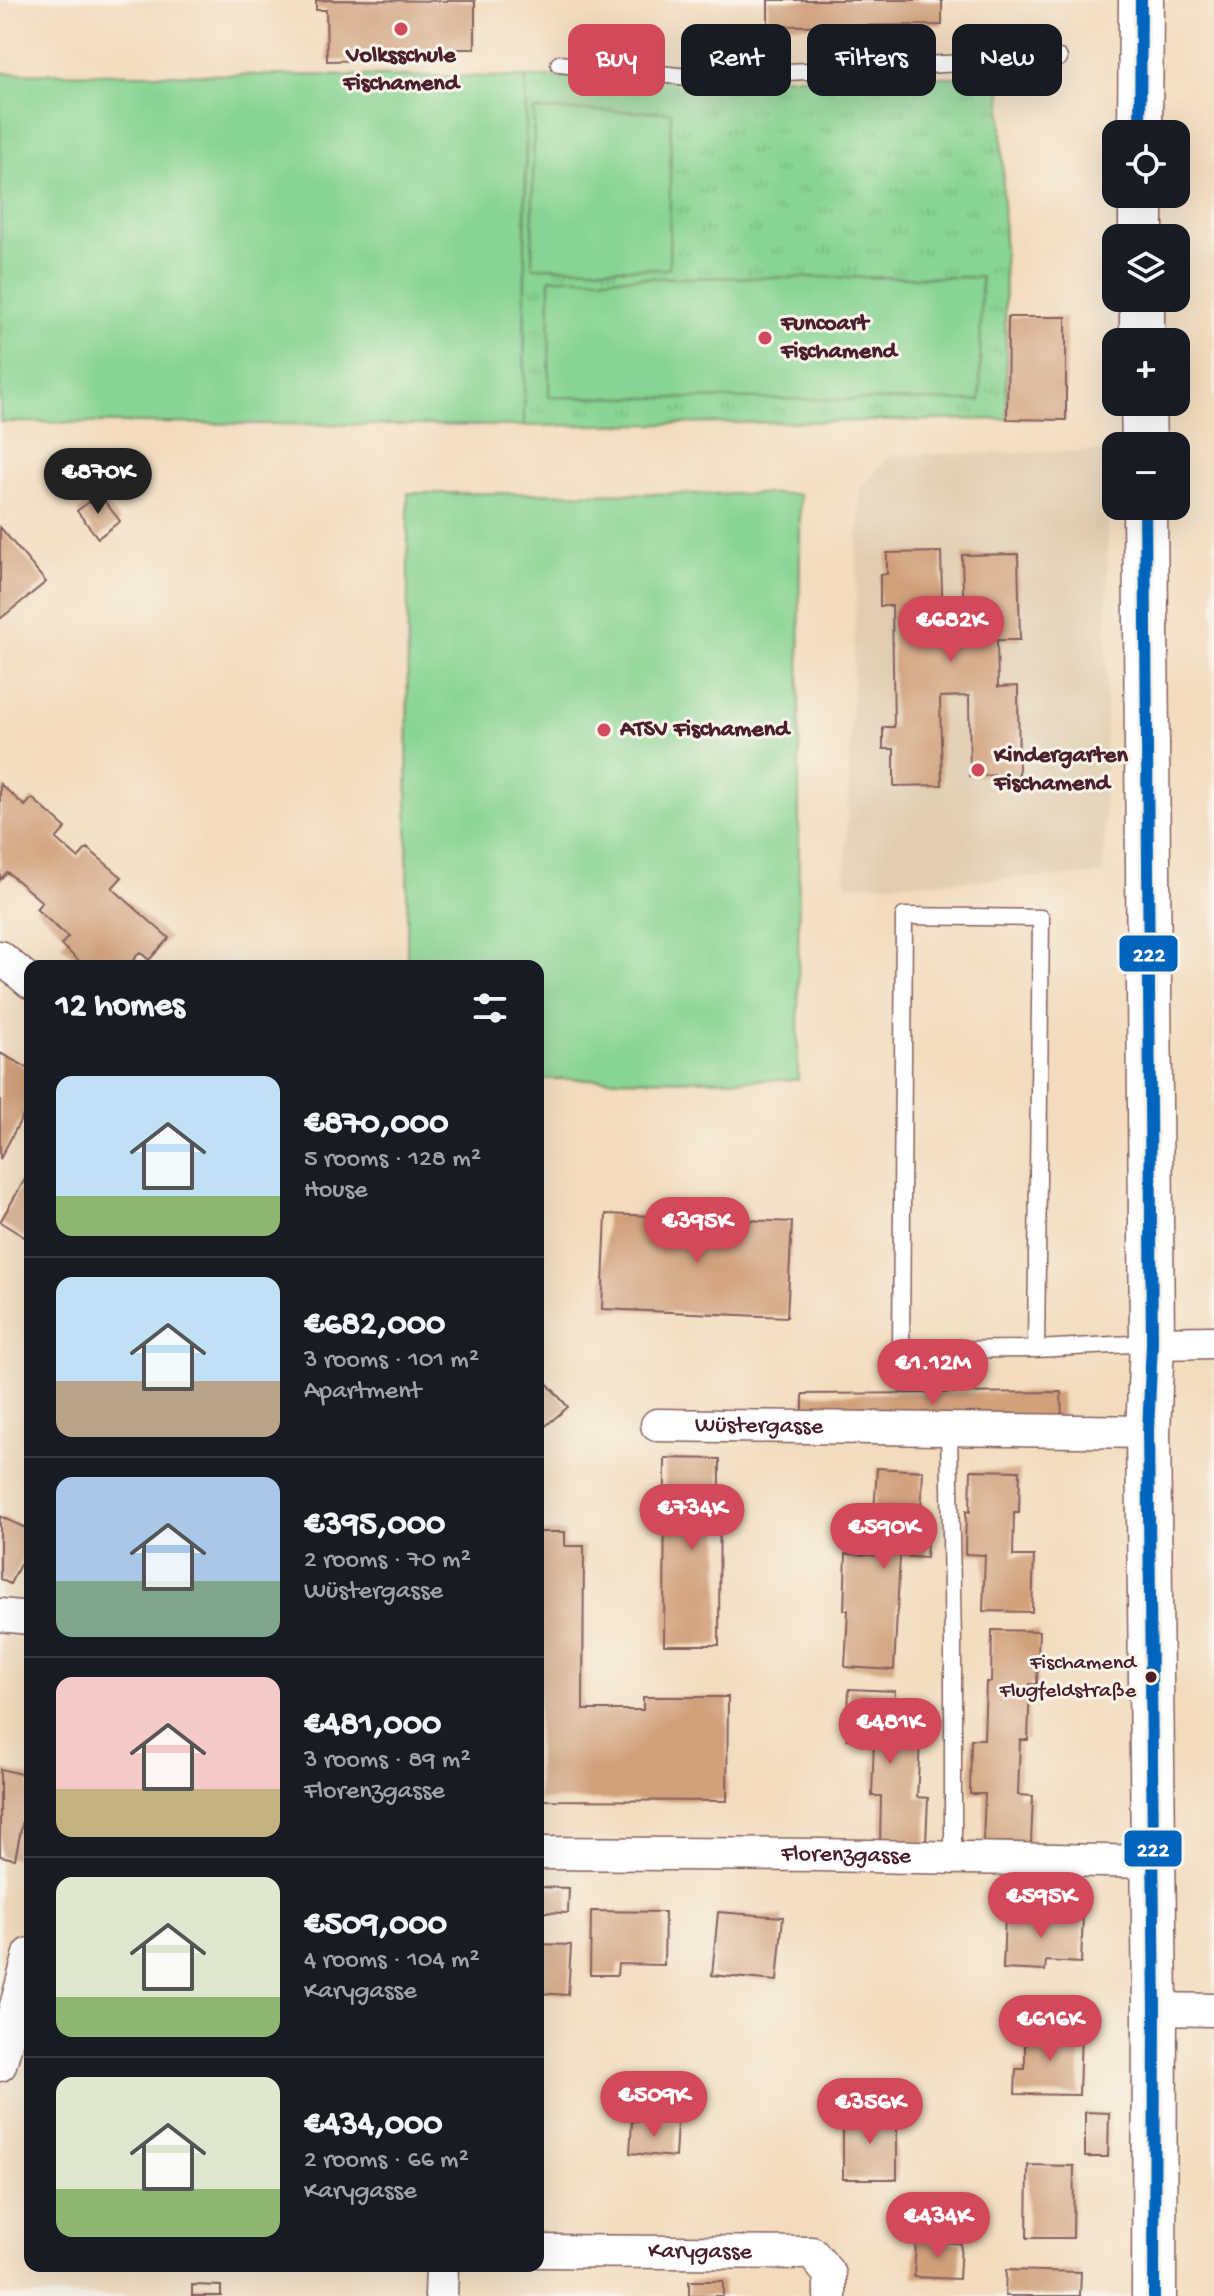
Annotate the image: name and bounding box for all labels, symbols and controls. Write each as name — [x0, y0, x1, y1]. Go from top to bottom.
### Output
marker: Volksschule Fischamend — [392, 20, 410, 38]
chip: Buy — [568, 24, 665, 96]
chip: Rent — [681, 24, 791, 96]
chip: Filters — [807, 24, 936, 96]
chip: New — [952, 24, 1062, 96]
place label: Volksschule Fischamend — [342, 42, 462, 99]
map controls — [1102, 120, 1190, 520]
button: locate — [1102, 120, 1190, 208]
button: layers — [1102, 224, 1190, 312]
place label: Funcoart Fischamend — [780, 310, 900, 367]
button: + — [1102, 328, 1190, 416]
marker: Funcoart Fischamend — [756, 329, 774, 347]
button: − — [1102, 432, 1190, 520]
pin: €870K — [42, 448, 154, 516]
text: €870K — [62, 458, 134, 489]
pin: €682K — [895, 596, 1007, 664]
text: €682K — [916, 606, 986, 637]
place label: ATSV Fischamend — [619, 716, 792, 745]
marker: ATSV Fischamend — [595, 721, 613, 739]
place label: Kindergarten Fischamend — [993, 742, 1128, 799]
marker: Kindergarten Fischamend — [969, 761, 987, 779]
line badge: 222 — [1118, 934, 1179, 973]
text: 222 — [1133, 944, 1165, 970]
icon: filters — [468, 986, 512, 1030]
text: 12 homes — [56, 988, 185, 1028]
text: €870,000 — [304, 1105, 448, 1145]
icon: home — [120, 1108, 216, 1204]
text: 5 rooms · 128 m² — [304, 1145, 481, 1176]
text: House — [304, 1176, 368, 1207]
pin: €395K — [641, 1197, 753, 1265]
text: €395K — [662, 1207, 732, 1238]
text: €682,000 — [304, 1306, 445, 1346]
icon: home — [120, 1309, 216, 1405]
pin: €1.12M — [868, 1339, 998, 1407]
text: 3 rooms · 101 m² — [304, 1346, 479, 1377]
text: €1.12M — [895, 1349, 971, 1380]
text: Apartment — [304, 1377, 421, 1408]
street label: Wüstergasse — [695, 1411, 824, 1442]
pin: €734K — [636, 1484, 748, 1552]
text: €734K — [657, 1494, 727, 1525]
pin: €590K — [828, 1503, 940, 1571]
text: €395,000 — [304, 1506, 445, 1546]
icon: home — [120, 1509, 216, 1605]
text: €590K — [848, 1513, 920, 1544]
text: 2 rooms · 70 m² — [304, 1546, 471, 1577]
text: Wüstergasse — [304, 1577, 443, 1608]
place label: Fischamend Flugfeldstraße — [998, 1651, 1138, 1705]
marker: Fischamend Flugfeldstraße — [1143, 1669, 1159, 1685]
pin: €481K — [834, 1698, 946, 1766]
text: €481,000 — [304, 1706, 441, 1746]
text: €481K — [857, 1708, 923, 1739]
icon: home — [120, 1709, 216, 1805]
text: 3 rooms · 89 m² — [304, 1746, 471, 1777]
text: Florenzgasse — [304, 1777, 445, 1808]
line badge: 222 — [1123, 1829, 1183, 1868]
text: 222 — [1137, 1839, 1169, 1865]
street label: Florenzgasse — [780, 1840, 912, 1871]
pin: €595K — [985, 1872, 1097, 1940]
text: €595K — [1006, 1882, 1076, 1913]
text: €509,000 — [304, 1906, 447, 1946]
icon: home — [120, 1909, 216, 2005]
text: 4 rooms · 104 m² — [304, 1946, 480, 1977]
text: Karygasse — [304, 1977, 417, 2008]
pin: €616K — [994, 1995, 1106, 2063]
text: €616K — [1017, 2005, 1083, 2036]
pin: €509K — [598, 2071, 710, 2139]
pin: €356K — [814, 2078, 926, 2146]
text: €509K — [618, 2081, 690, 2112]
text: €356K — [835, 2088, 905, 2119]
text: €434,000 — [304, 2106, 443, 2146]
icon: home — [120, 2109, 216, 2205]
text: 2 rooms · 66 m² — [304, 2146, 469, 2177]
text: Karygasse — [304, 2177, 417, 2208]
pin: €434K — [882, 2192, 994, 2260]
text: €434K — [904, 2202, 972, 2233]
street label: Karygasse — [648, 2237, 753, 2267]

